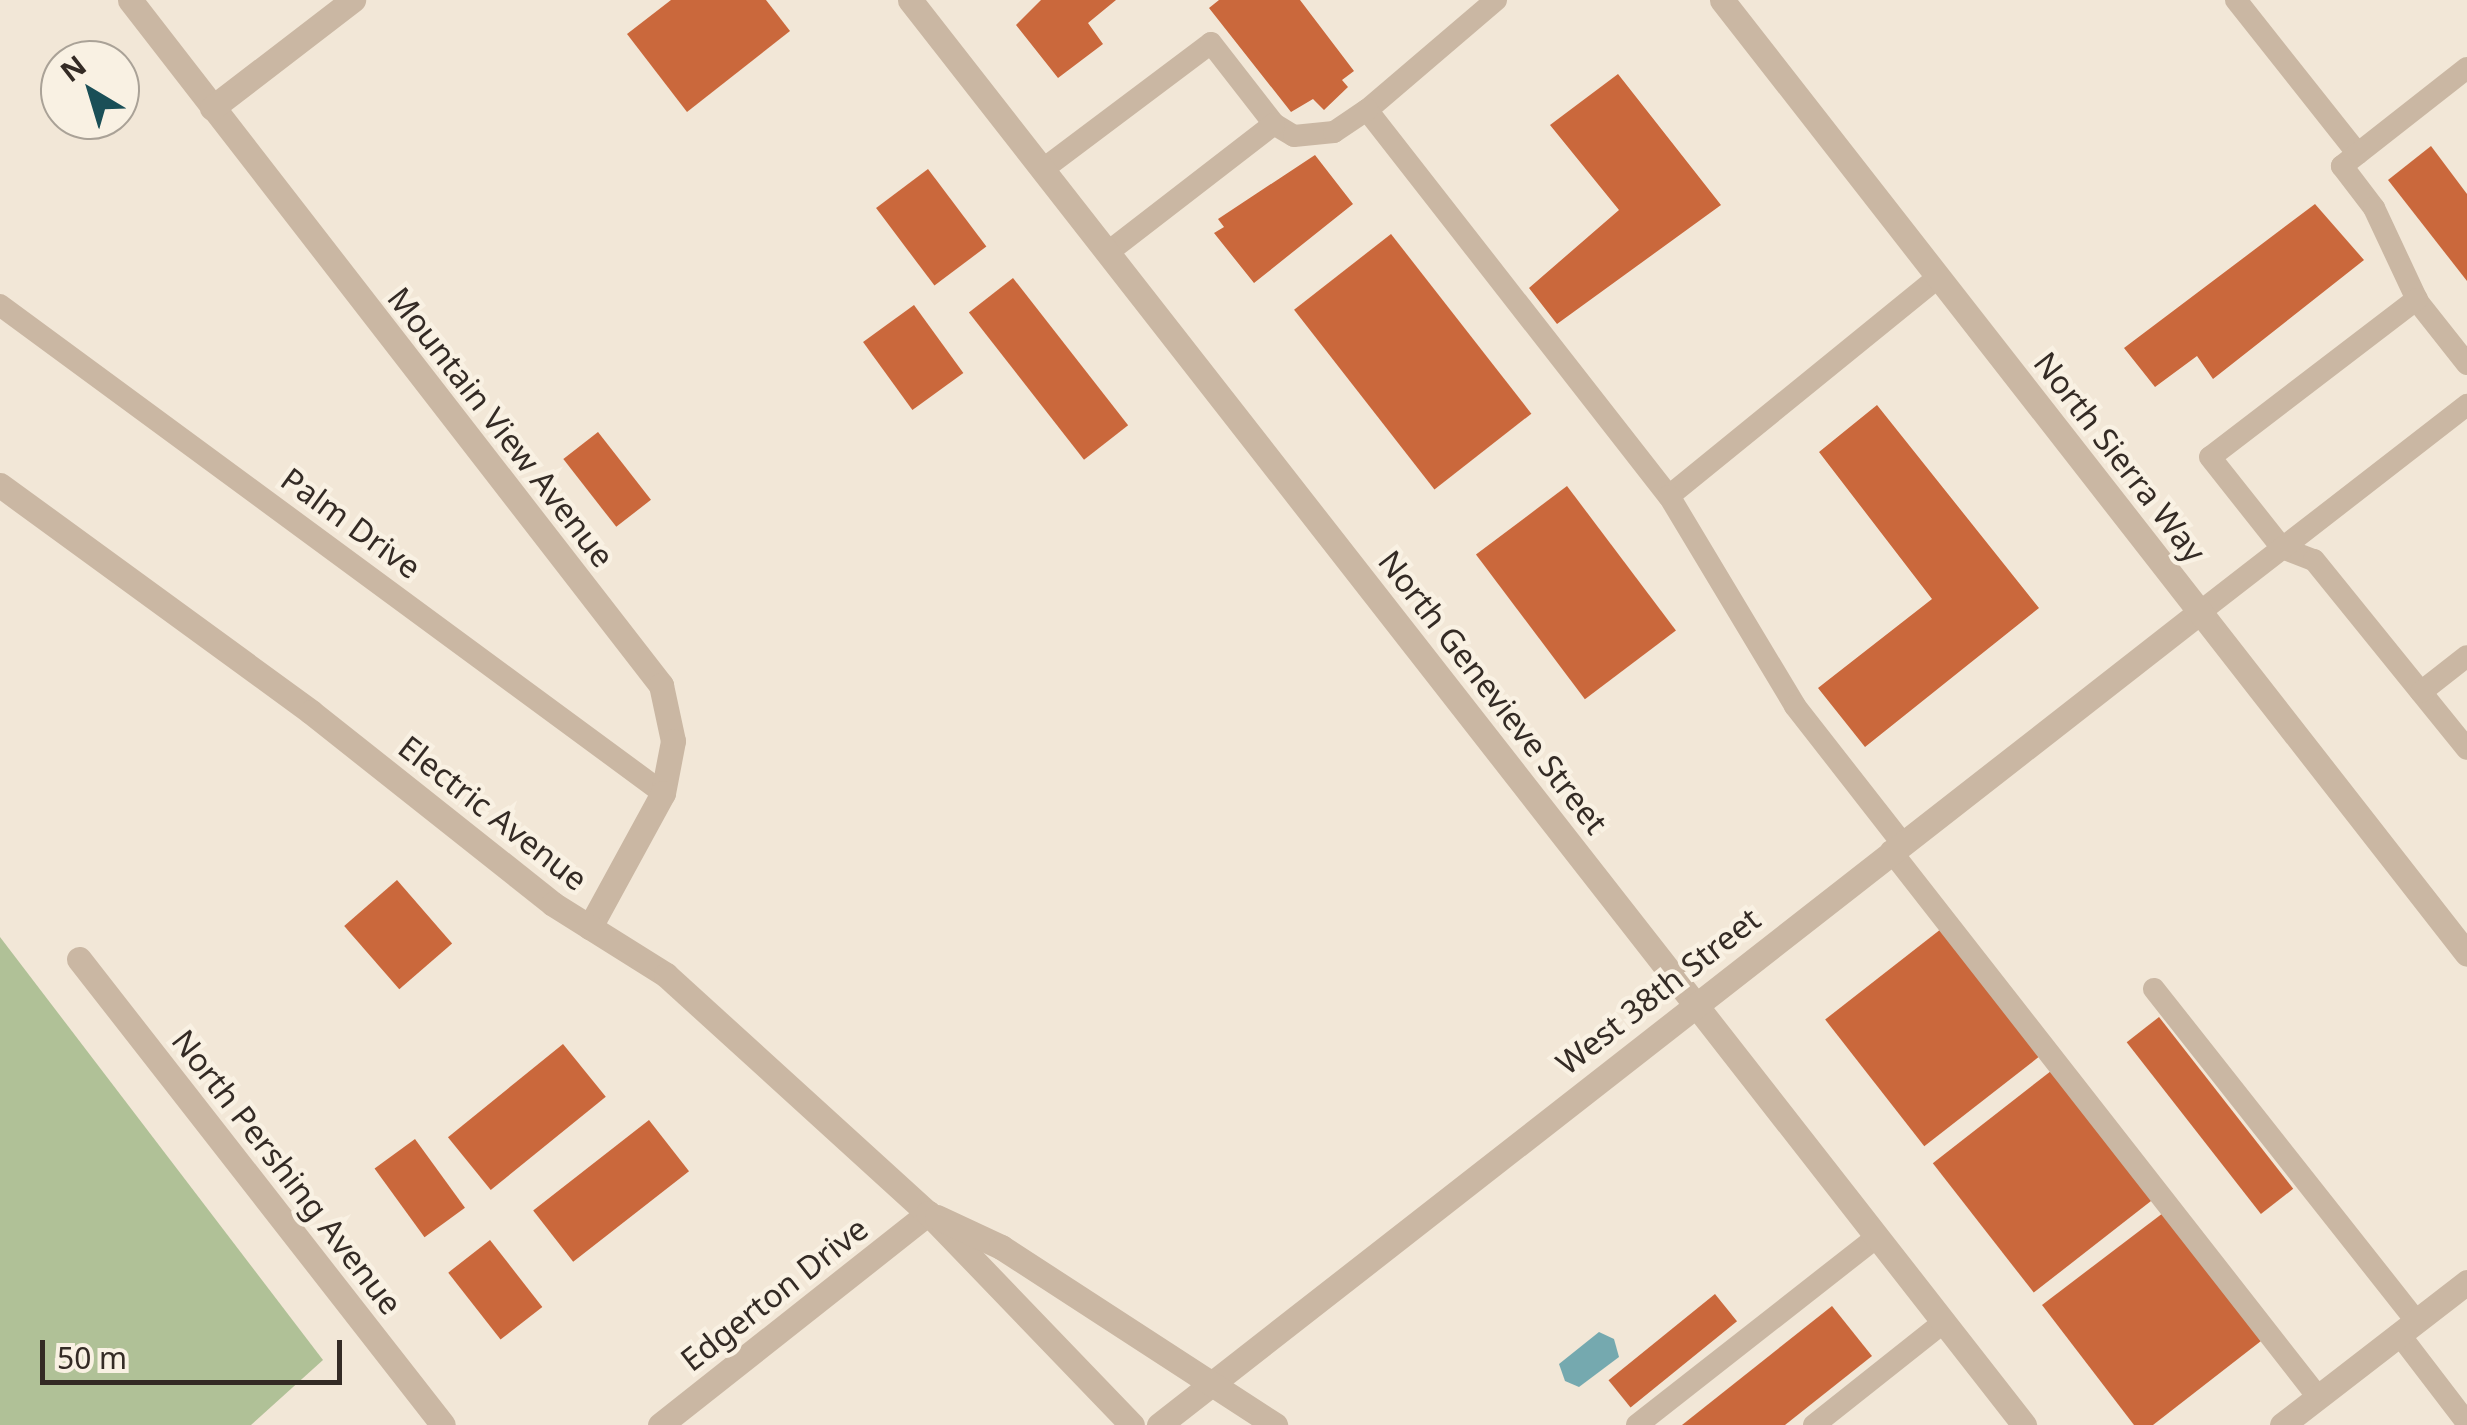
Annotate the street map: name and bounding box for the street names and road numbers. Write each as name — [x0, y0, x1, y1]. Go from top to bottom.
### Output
street label: Mountain View Avenue — [380, 279, 622, 575]
street label: North Sierra Way — [2026, 344, 2214, 570]
street label: Palm Drive — [274, 460, 428, 586]
street label: North Genevieve Street — [1370, 543, 1616, 841]
street label: Electric Avenue — [391, 728, 595, 898]
street label: West 38th Street — [1548, 900, 1768, 1082]
street label: North Pershing Avenue — [164, 1022, 410, 1322]
street label: Edgerton Drive — [673, 1209, 875, 1379]

